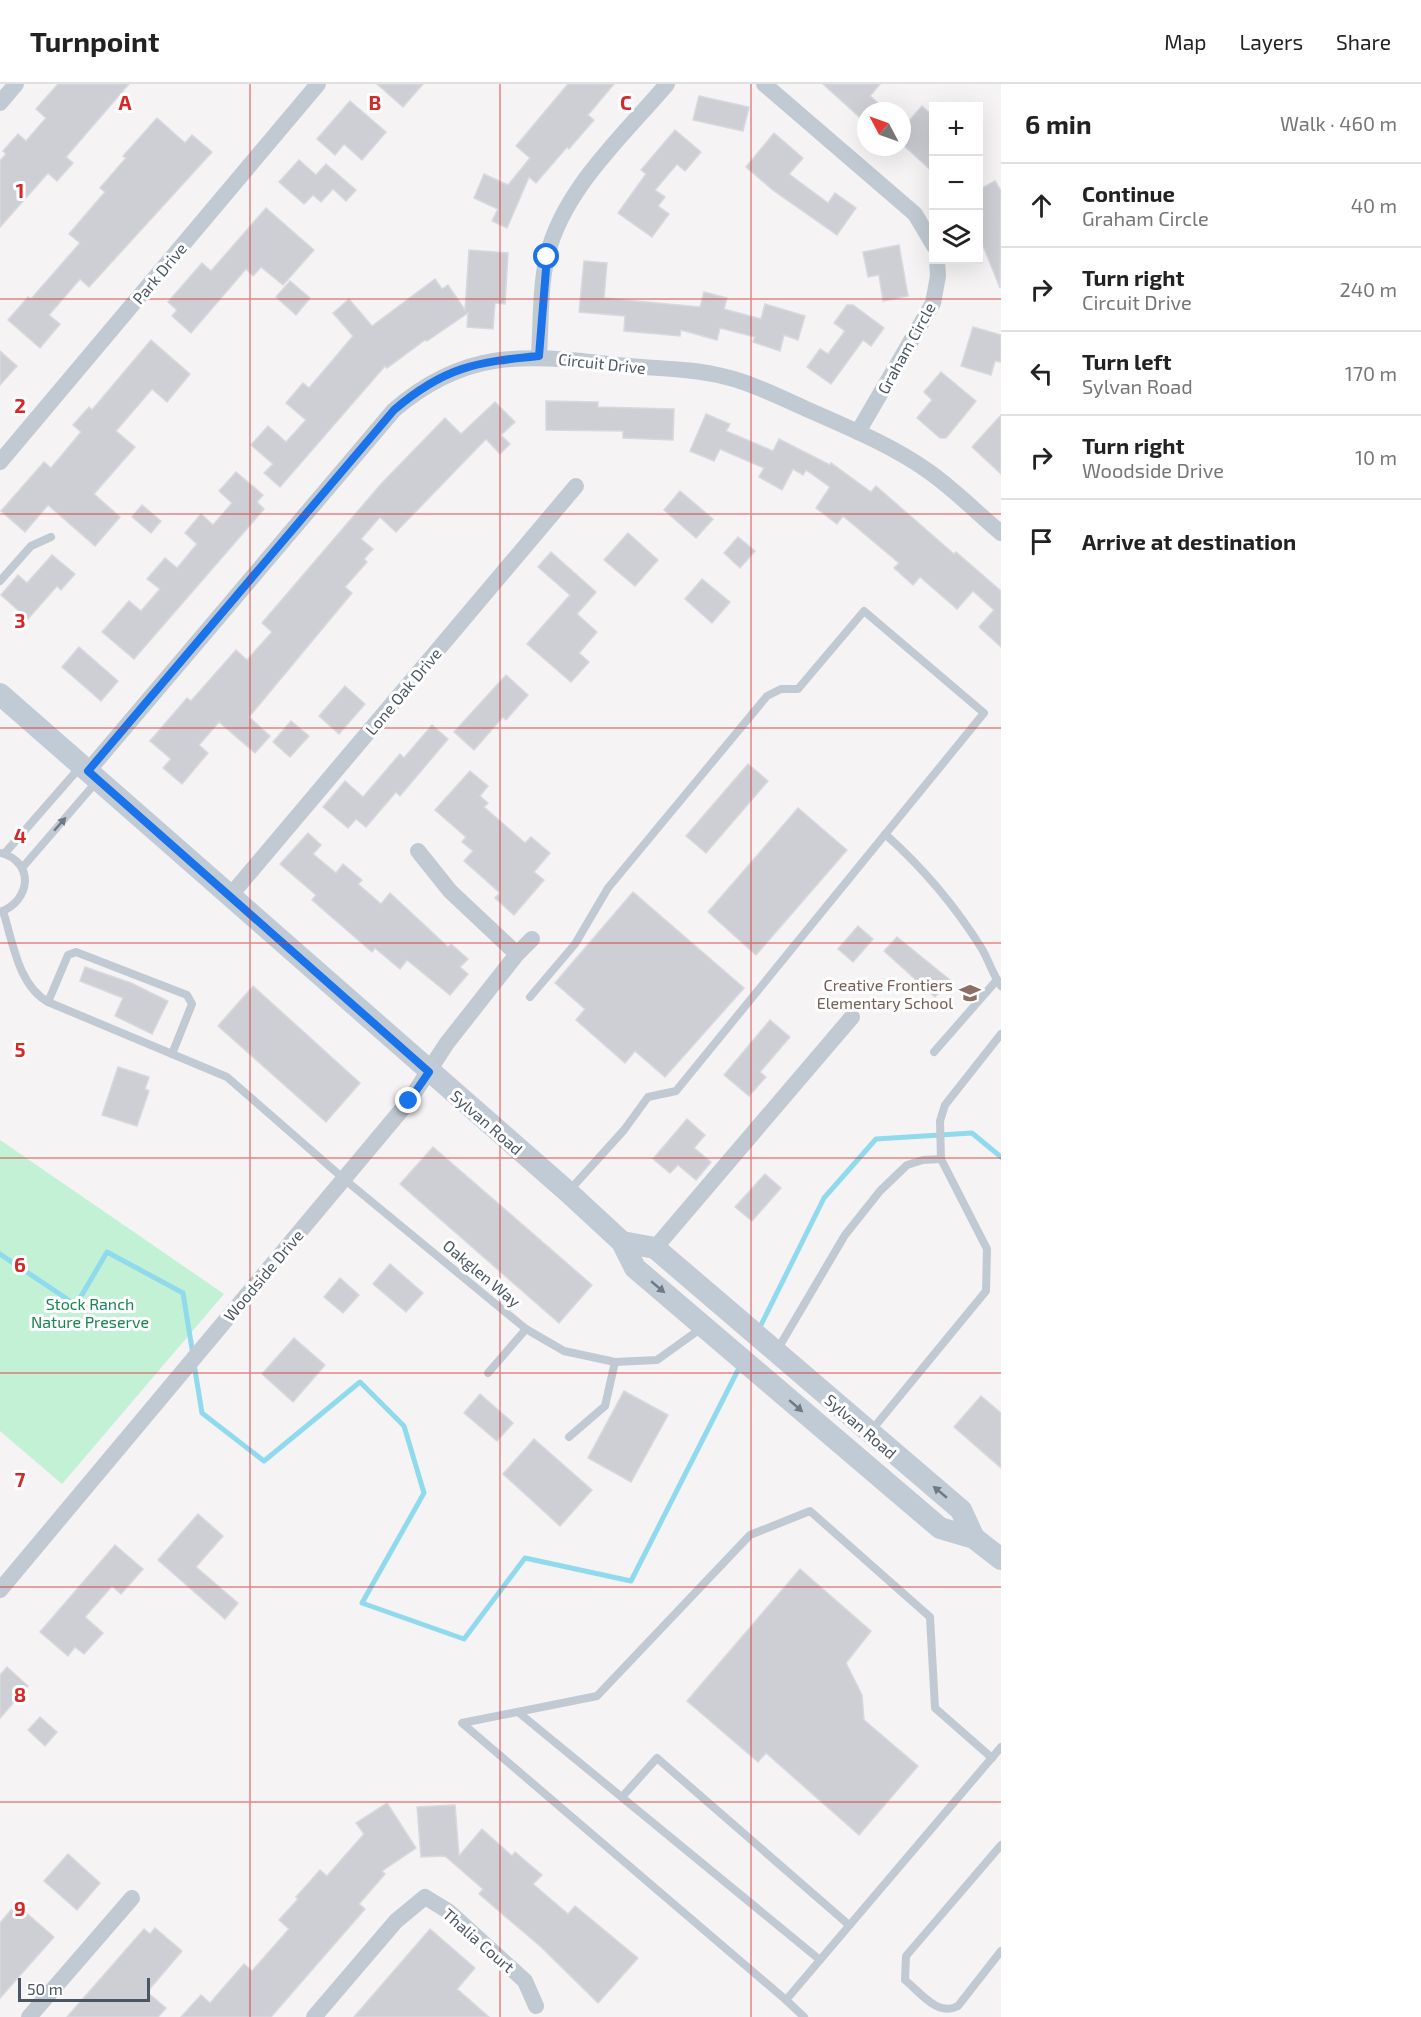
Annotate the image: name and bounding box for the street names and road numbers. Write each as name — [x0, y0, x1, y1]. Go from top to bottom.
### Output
street label: Park Drive — [128, 239, 190, 307]
street label: Graham Circle — [873, 299, 939, 397]
street label: Circuit Drive — [557, 349, 647, 377]
street label: Lone Oak Drive — [361, 644, 445, 738]
street label: Sylvan Road — [447, 1086, 527, 1158]
street label: Woodside Drive — [219, 1225, 307, 1325]
street label: Oakglen Way — [440, 1235, 525, 1311]
street label: Sylvan Road — [821, 1390, 901, 1462]
street label: Thalia Court — [439, 1904, 519, 1976]

